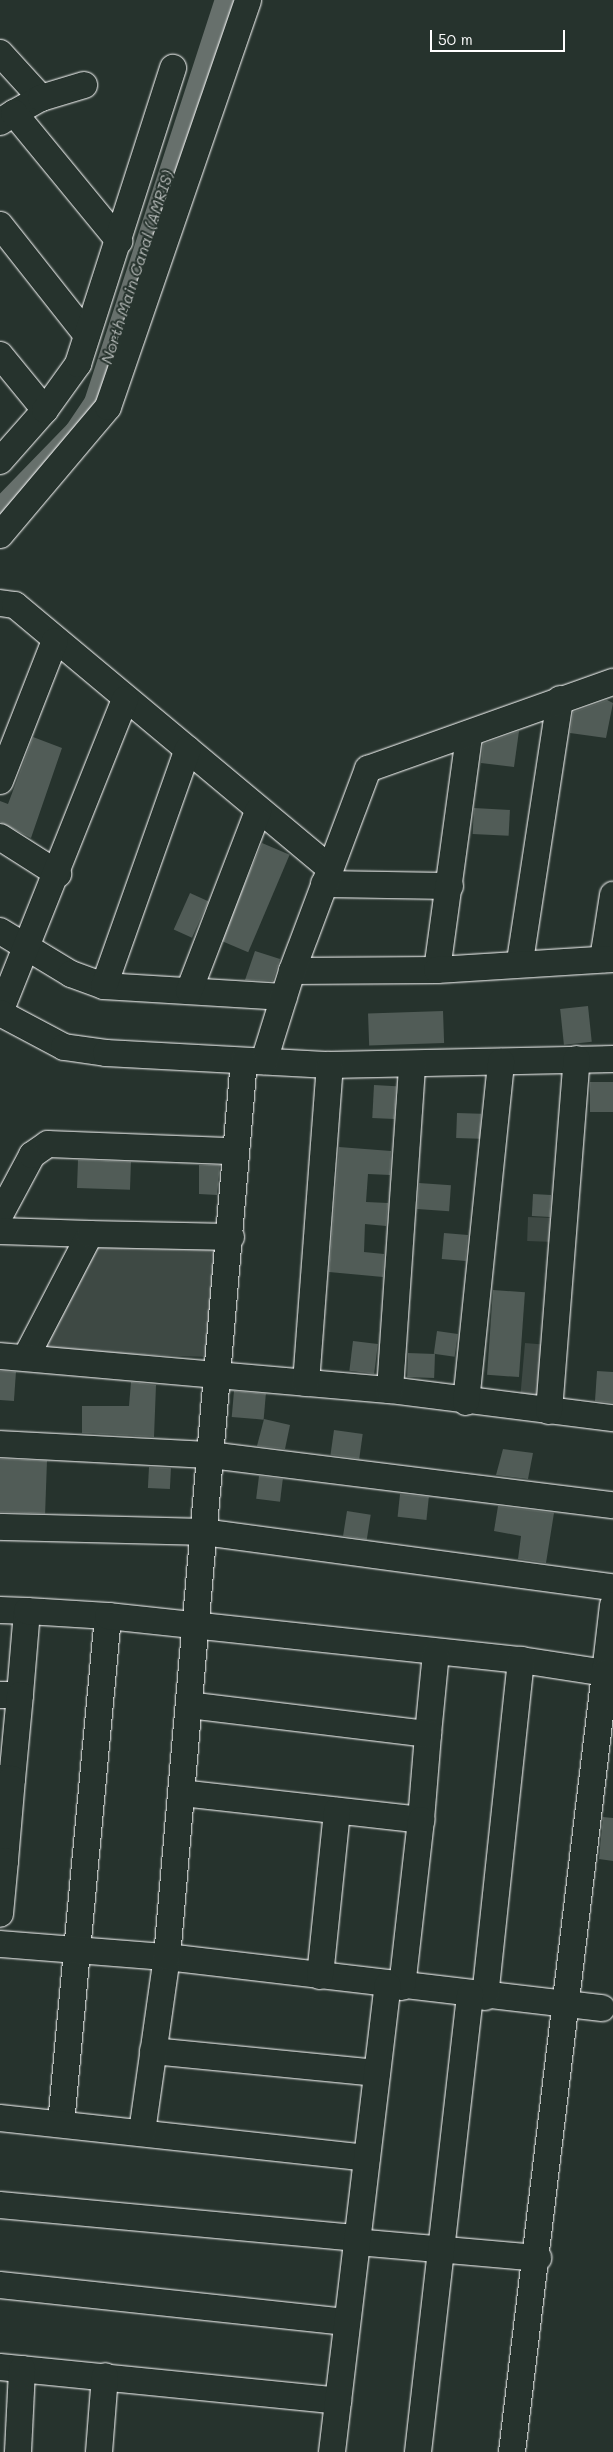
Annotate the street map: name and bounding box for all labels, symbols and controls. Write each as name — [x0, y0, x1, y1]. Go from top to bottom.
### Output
scale bar — [433, 20, 568, 52]
text: 50 m — [438, 29, 473, 49]
water label: North Main Canal (AMRIS) — [97, 168, 177, 366]

